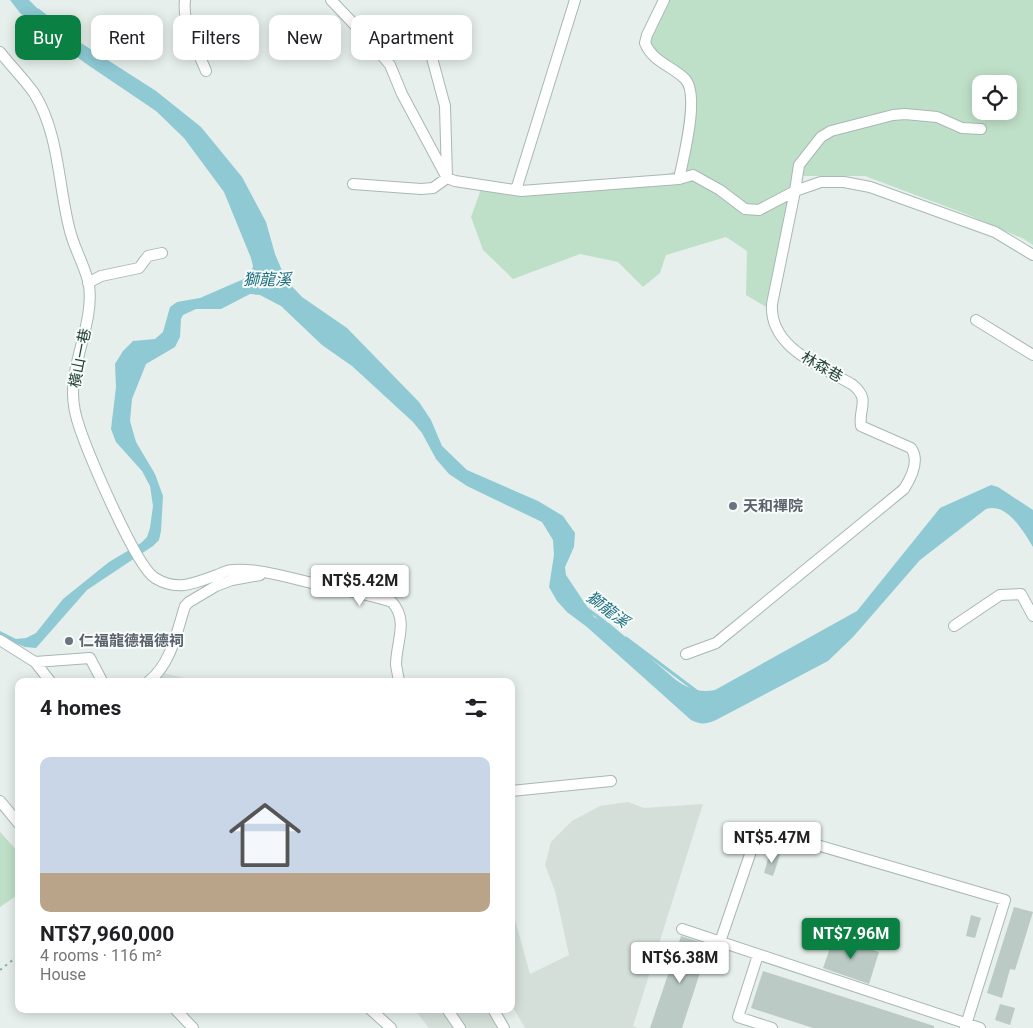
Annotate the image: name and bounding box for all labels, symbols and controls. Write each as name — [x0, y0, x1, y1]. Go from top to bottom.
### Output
chip: Buy — [15, 15, 81, 60]
chip: Rent — [91, 15, 163, 60]
chip: Filters — [173, 15, 259, 60]
chip: New — [269, 15, 341, 60]
chip: Apartment — [351, 15, 472, 60]
map controls — [972, 75, 1017, 120]
button: locate — [972, 75, 1017, 120]
water label: 獅龍溪 — [243, 270, 293, 289]
street label: 橫山一巷 — [65, 327, 95, 389]
street label: 林森巷 — [798, 348, 846, 386]
place label: 天和禪院 — [743, 497, 803, 515]
marker: 天和禪院 — [727, 500, 739, 512]
pin: NT$5.42M — [308, 564, 412, 607]
text: NT$5.42M — [322, 571, 398, 590]
water label: 獅龍溪 — [583, 587, 634, 633]
place label: 仁福龍德福德祠 — [79, 632, 184, 650]
marker: 仁福龍德福德祠 — [63, 635, 75, 647]
icon: filters — [462, 694, 490, 722]
text: 4 homes — [40, 696, 121, 720]
icon: home — [220, 790, 310, 880]
pin: NT$5.47M — [720, 822, 824, 864]
text: NT$5.47M — [734, 828, 810, 847]
pin: NT$7.96M — [799, 918, 903, 960]
text: NT$7,960,000 — [40, 922, 174, 946]
text: NT$7.96M — [813, 924, 889, 943]
pin: NT$6.38M — [628, 942, 732, 984]
text: 4 rooms · 116 m² — [40, 946, 162, 965]
text: NT$6.38M — [642, 948, 718, 967]
text: House — [40, 965, 86, 984]

